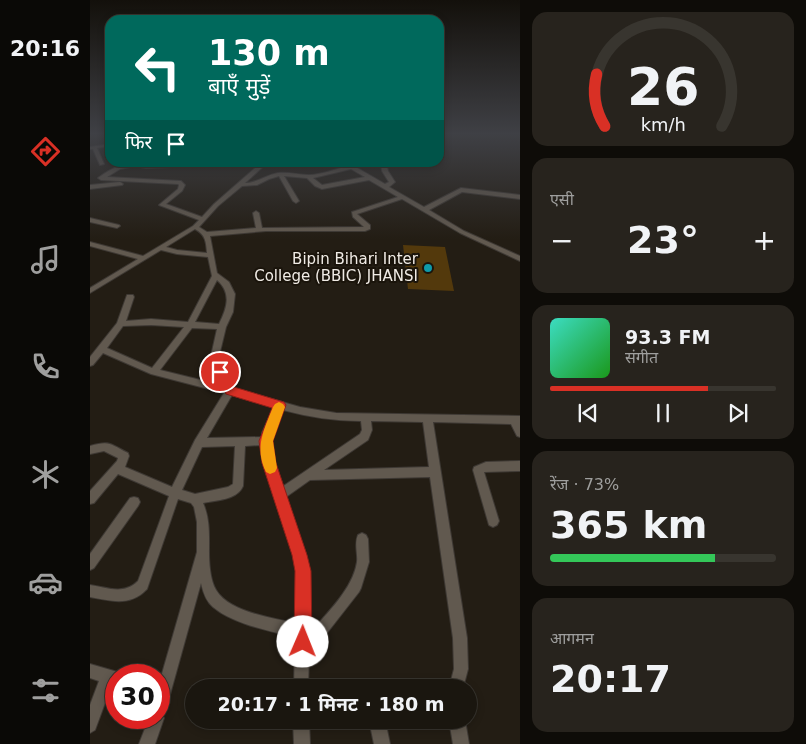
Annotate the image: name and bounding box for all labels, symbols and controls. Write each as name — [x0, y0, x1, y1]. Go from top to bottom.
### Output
text: 130 m — [208, 33, 330, 73]
icon: left — [125, 35, 190, 100]
text: 20:16 — [10, 36, 80, 61]
text: 26 — [627, 57, 699, 117]
text: बाएँ मुड़ें — [208, 74, 270, 99]
text: km/h — [640, 114, 686, 135]
icon: arrive — [162, 130, 190, 158]
text: फिर — [125, 131, 152, 153]
icon: directions — [28, 134, 63, 169]
text: एसी — [550, 190, 574, 209]
text: 23° — [627, 218, 699, 262]
text: − — [550, 224, 573, 257]
text: + — [753, 224, 776, 257]
icon: music — [28, 242, 63, 277]
place label: Bipin Bihari Inter College (BBIC) JHANSI — [254, 250, 419, 285]
marker: Bipin Bihari Inter College (BBIC) JHANSI — [422, 262, 434, 274]
text: 93.3 FM — [625, 326, 710, 348]
text: संगीत — [625, 348, 658, 367]
icon: phone — [28, 349, 63, 384]
pin — [199, 351, 241, 393]
icon: arrive — [206, 358, 234, 386]
icon: previous — [574, 399, 602, 427]
icon: pause — [649, 399, 677, 427]
icon: next — [724, 399, 752, 427]
icon: climate — [28, 457, 63, 492]
text: रेंज · 73% — [550, 475, 619, 494]
text: 365 km — [550, 503, 707, 547]
icon: car — [28, 565, 63, 600]
position arrow — [276, 615, 328, 667]
text: आगमन — [550, 629, 594, 648]
text: 20:17 — [550, 657, 671, 701]
speed limit sign: 30 — [105, 664, 170, 729]
icon: filters — [28, 673, 63, 708]
text: 20:17 · 1 मिनट · 180 m — [217, 693, 445, 715]

